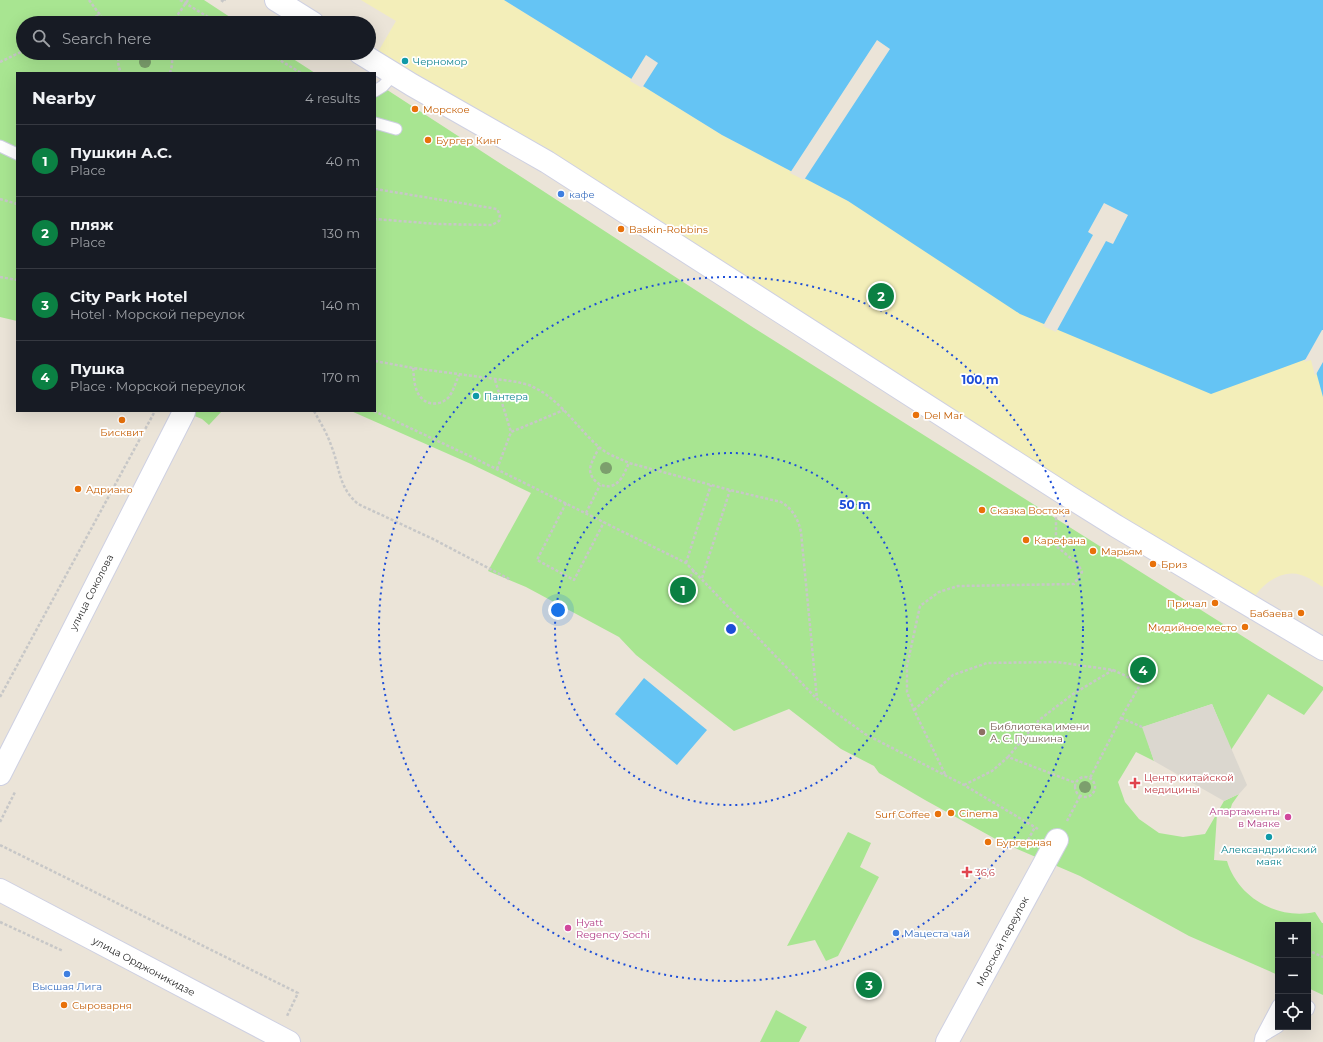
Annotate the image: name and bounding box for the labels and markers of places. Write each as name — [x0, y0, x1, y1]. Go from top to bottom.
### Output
place label: Черномор — [413, 55, 468, 68]
marker: Черномор — [400, 56, 410, 66]
place label: Морское — [423, 103, 470, 116]
marker: Морское — [410, 104, 420, 114]
place label: Бургер Кинг — [436, 134, 501, 147]
marker: Бургер Кинг — [423, 135, 433, 145]
place label: кафе — [569, 188, 595, 201]
marker: кафе — [556, 189, 566, 199]
place label: Baskin-Robbins — [629, 223, 708, 236]
marker: Baskin-Robbins — [616, 224, 626, 234]
pin: 2 — [868, 281, 894, 311]
place label: Пантера — [484, 390, 528, 403]
marker: Пантера — [471, 391, 481, 401]
place label: Del Mar — [924, 409, 963, 422]
marker: Del Mar — [911, 410, 921, 420]
marker: Бисквит — [117, 415, 127, 425]
place label: Бисквит — [100, 426, 144, 439]
place label: Адриано — [86, 483, 133, 496]
marker: Адриано — [73, 484, 83, 494]
place label: Сказка Востока — [990, 504, 1070, 517]
marker: Сказка Востока — [977, 505, 987, 515]
place label: Карефана — [1034, 534, 1086, 547]
marker: Карефана — [1021, 535, 1031, 545]
place label: Марьям — [1101, 545, 1143, 558]
marker: Марьям — [1088, 546, 1098, 556]
place label: Бриз — [1161, 558, 1187, 571]
marker: Бриз — [1148, 559, 1158, 569]
pin: 1 — [670, 575, 696, 605]
place label: Причал — [1167, 597, 1207, 610]
marker: Причал — [1210, 598, 1220, 608]
place label: Бабаева — [1249, 607, 1293, 620]
marker: Бабаева — [1296, 608, 1306, 618]
place label: Мидийное место — [1148, 621, 1237, 634]
centre of rings — [724, 622, 738, 636]
marker: Мидийное место — [1240, 622, 1250, 632]
pin: 4 — [1130, 655, 1156, 685]
place label: Библиотека имени А. С. Пушкина — [990, 720, 1089, 745]
marker: Библиотека имени А. С. Пушкина — [977, 727, 987, 737]
place label: Центр китайской медицины — [1144, 771, 1234, 796]
marker: Центр китайской медицины — [1129, 777, 1141, 789]
place label: Апартаменты в Маяке — [1209, 805, 1280, 830]
place label: Cinema — [959, 807, 998, 820]
place label: Surf Coffee — [875, 808, 930, 821]
marker: Cinema — [946, 808, 956, 818]
marker: Surf Coffee — [933, 809, 943, 819]
marker: Апартаменты в Маяке — [1283, 812, 1293, 822]
marker: Александрийский маяк — [1264, 832, 1274, 842]
place label: Бургерная — [996, 836, 1052, 849]
marker: Бургерная — [983, 837, 993, 847]
place label: Александрийский маяк — [1221, 843, 1317, 868]
place label: 36,6 — [975, 866, 995, 879]
marker: 36,6 — [962, 867, 972, 877]
place label: Hyatt Regency Sochi — [576, 916, 650, 941]
marker: Hyatt Regency Sochi — [563, 923, 573, 933]
place label: Мацеста чай — [904, 927, 970, 940]
marker: Мацеста чай — [891, 928, 901, 938]
marker: Высшая Лига — [62, 969, 72, 979]
pin: 3 — [856, 970, 882, 1000]
place label: Высшая Лига — [32, 980, 102, 993]
place label: Сыроварня — [72, 999, 132, 1012]
marker: Сыроварня — [59, 1000, 69, 1010]

